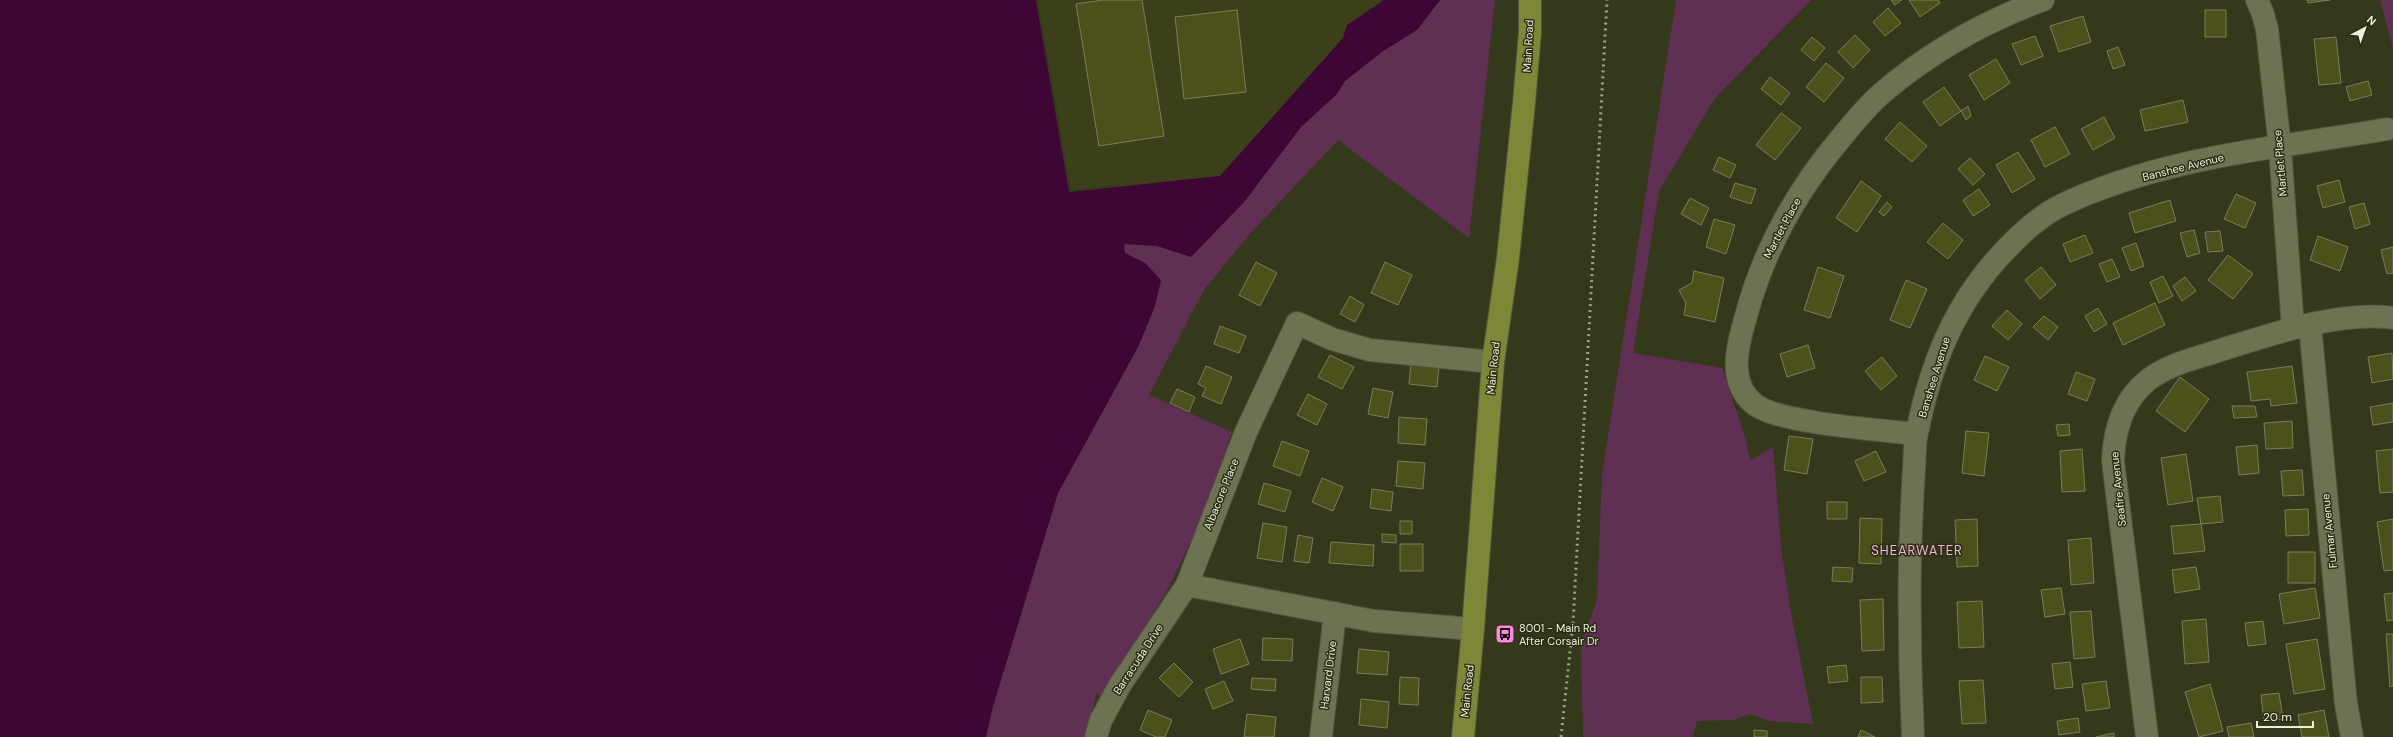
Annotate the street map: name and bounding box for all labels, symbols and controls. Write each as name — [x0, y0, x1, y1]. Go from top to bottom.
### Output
north arrow — [2345, 8, 2385, 48]
text: N — [2364, 13, 2379, 28]
street label: Main Road — [1520, 19, 1536, 73]
street label: Martlet Place — [2270, 129, 2290, 197]
street label: Banshee Avenue — [2141, 150, 2225, 184]
street label: Martlet Place — [1760, 195, 1804, 261]
street label: Banshee Avenue — [1915, 335, 1953, 419]
street label: Main Road — [1483, 341, 1503, 395]
street label: Seafire Avenue — [2107, 451, 2129, 527]
street label: Albacore Place — [1200, 456, 1242, 532]
street label: Fulmar Avenue — [2318, 493, 2340, 569]
district label: SHEARWATER — [1871, 542, 1963, 559]
street label: Barracuda Drive — [1110, 621, 1166, 697]
place label: 8001 - Main Rd After Corsair Dr — [1519, 621, 1599, 648]
bus stop icon: 8001 - Main Rd After Corsair Dr — [1494, 623, 1516, 645]
street label: Harvard Drive — [1317, 640, 1339, 710]
street label: Main Road — [1457, 664, 1477, 718]
scale bar — [2257, 703, 2313, 729]
text: 20 m — [2263, 709, 2292, 725]

